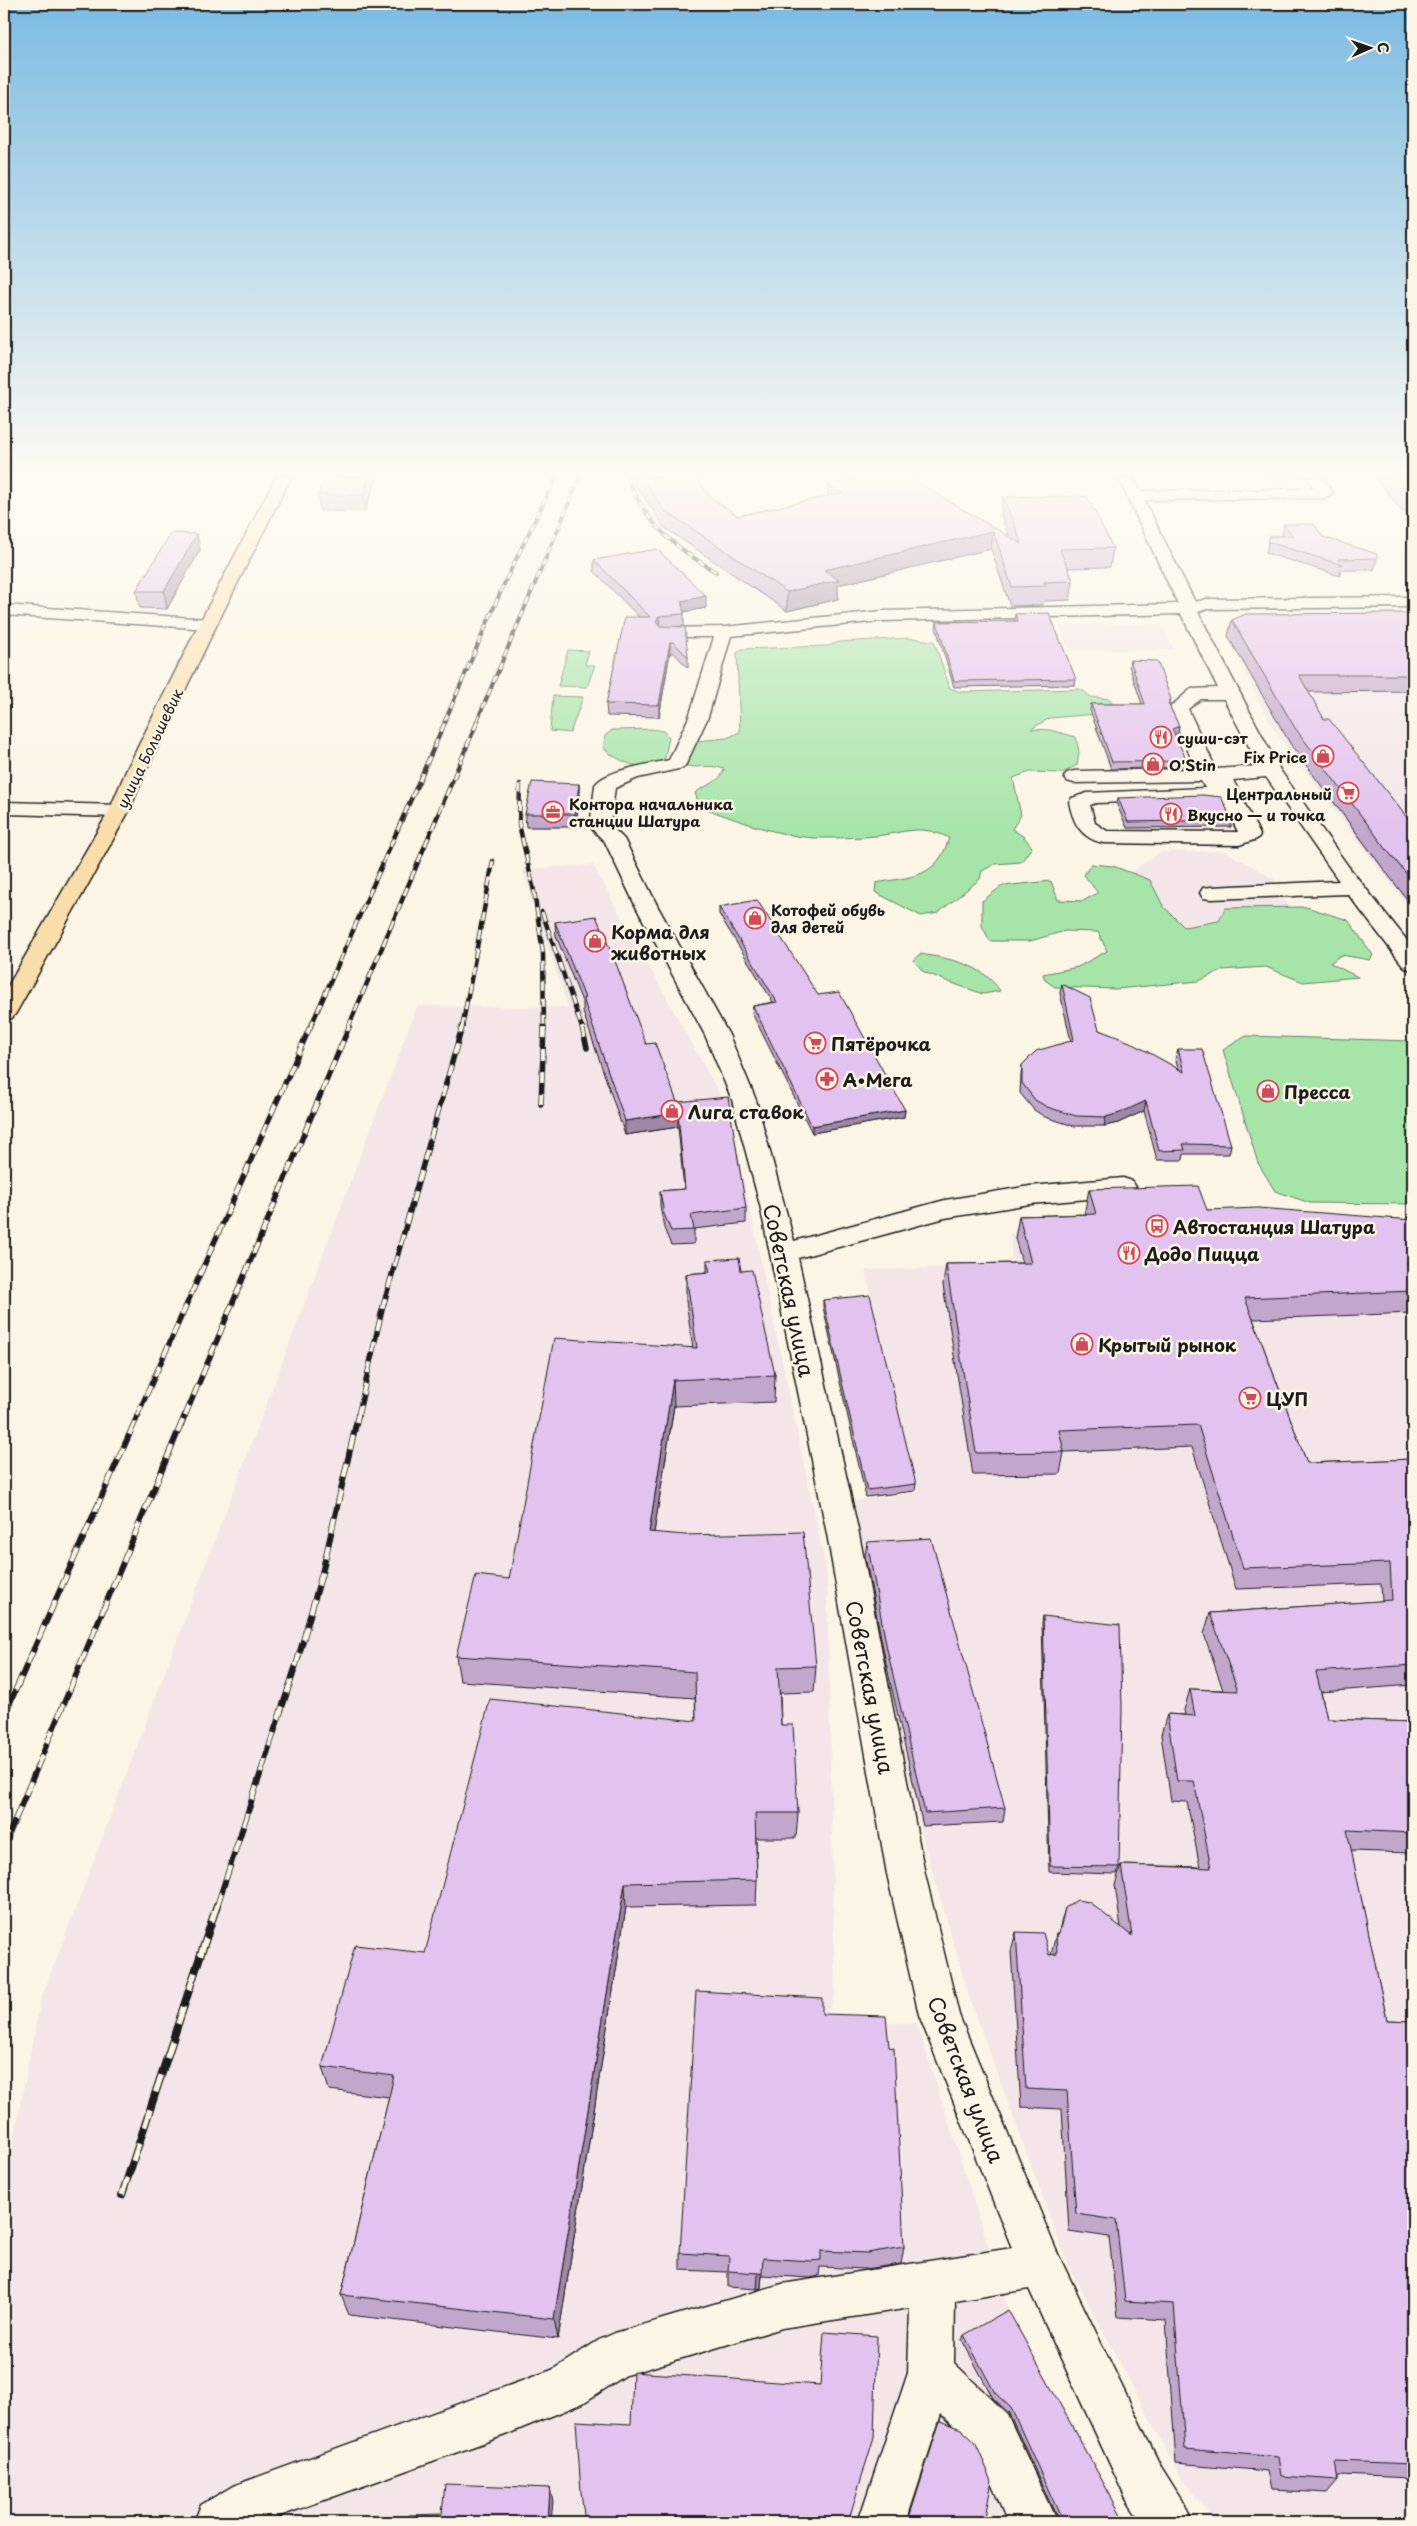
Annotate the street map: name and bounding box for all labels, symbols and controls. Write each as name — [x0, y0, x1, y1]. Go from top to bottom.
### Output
north arrow — [1344, 22, 1394, 72]
text: С — [1373, 42, 1394, 53]
street label: улица Большевик — [110, 684, 188, 812]
restaurant icon: суши-сэт — [1149, 725, 1173, 749]
place label: суши-сэт — [1177, 726, 1249, 749]
shop icon: Fix Price — [1311, 744, 1335, 768]
place label: Fix Price — [1244, 745, 1307, 768]
shop icon: O'Stin — [1141, 752, 1165, 776]
place label: O'Stin — [1169, 753, 1216, 776]
supermarket icon: Центральный — [1336, 781, 1360, 805]
place label: Центральный — [1226, 782, 1332, 805]
place label: Контора начальника станции Шатура — [569, 792, 734, 832]
office icon: Контора начальника станции Шатура — [541, 800, 565, 824]
restaurant icon: Вкусно — и точка — [1159, 802, 1183, 826]
place label: Вкусно — и точка — [1187, 803, 1326, 826]
place label: Котофей обувь для детей — [771, 898, 885, 938]
shop icon: Котофей обувь для детей — [743, 906, 767, 930]
place label: Корма для животных — [611, 918, 710, 966]
shop icon: Корма для животных — [583, 929, 607, 953]
place label: Пятёрочка — [831, 1030, 932, 1057]
supermarket icon: Пятёрочка — [803, 1031, 827, 1055]
place label: А•Мега — [843, 1066, 912, 1093]
pharmacy icon: А•Мега — [815, 1067, 839, 1091]
place label: Пресса — [1284, 1078, 1351, 1105]
shop icon: Пресса — [1256, 1079, 1280, 1103]
place label: Лига ставок — [688, 1098, 804, 1125]
shop icon: Лига ставок — [660, 1099, 684, 1123]
street label: Советская улица — [756, 1200, 824, 1380]
place label: Автостанция Шатура — [1173, 1213, 1375, 1240]
bus stop icon: Автостанция Шатура — [1145, 1214, 1169, 1238]
place label: Додо Пицца — [1144, 1240, 1260, 1267]
restaurant icon: Додо Пицца — [1117, 1241, 1141, 1265]
place label: Крытый рынок — [1098, 1331, 1237, 1358]
shop icon: Крытый рынок — [1070, 1332, 1094, 1356]
place label: ЦУП — [1266, 1385, 1308, 1412]
supermarket icon: ЦУП — [1238, 1386, 1262, 1410]
street label: Советская улица — [838, 1597, 904, 1777]
street label: Советская улица — [920, 1991, 1014, 2168]

